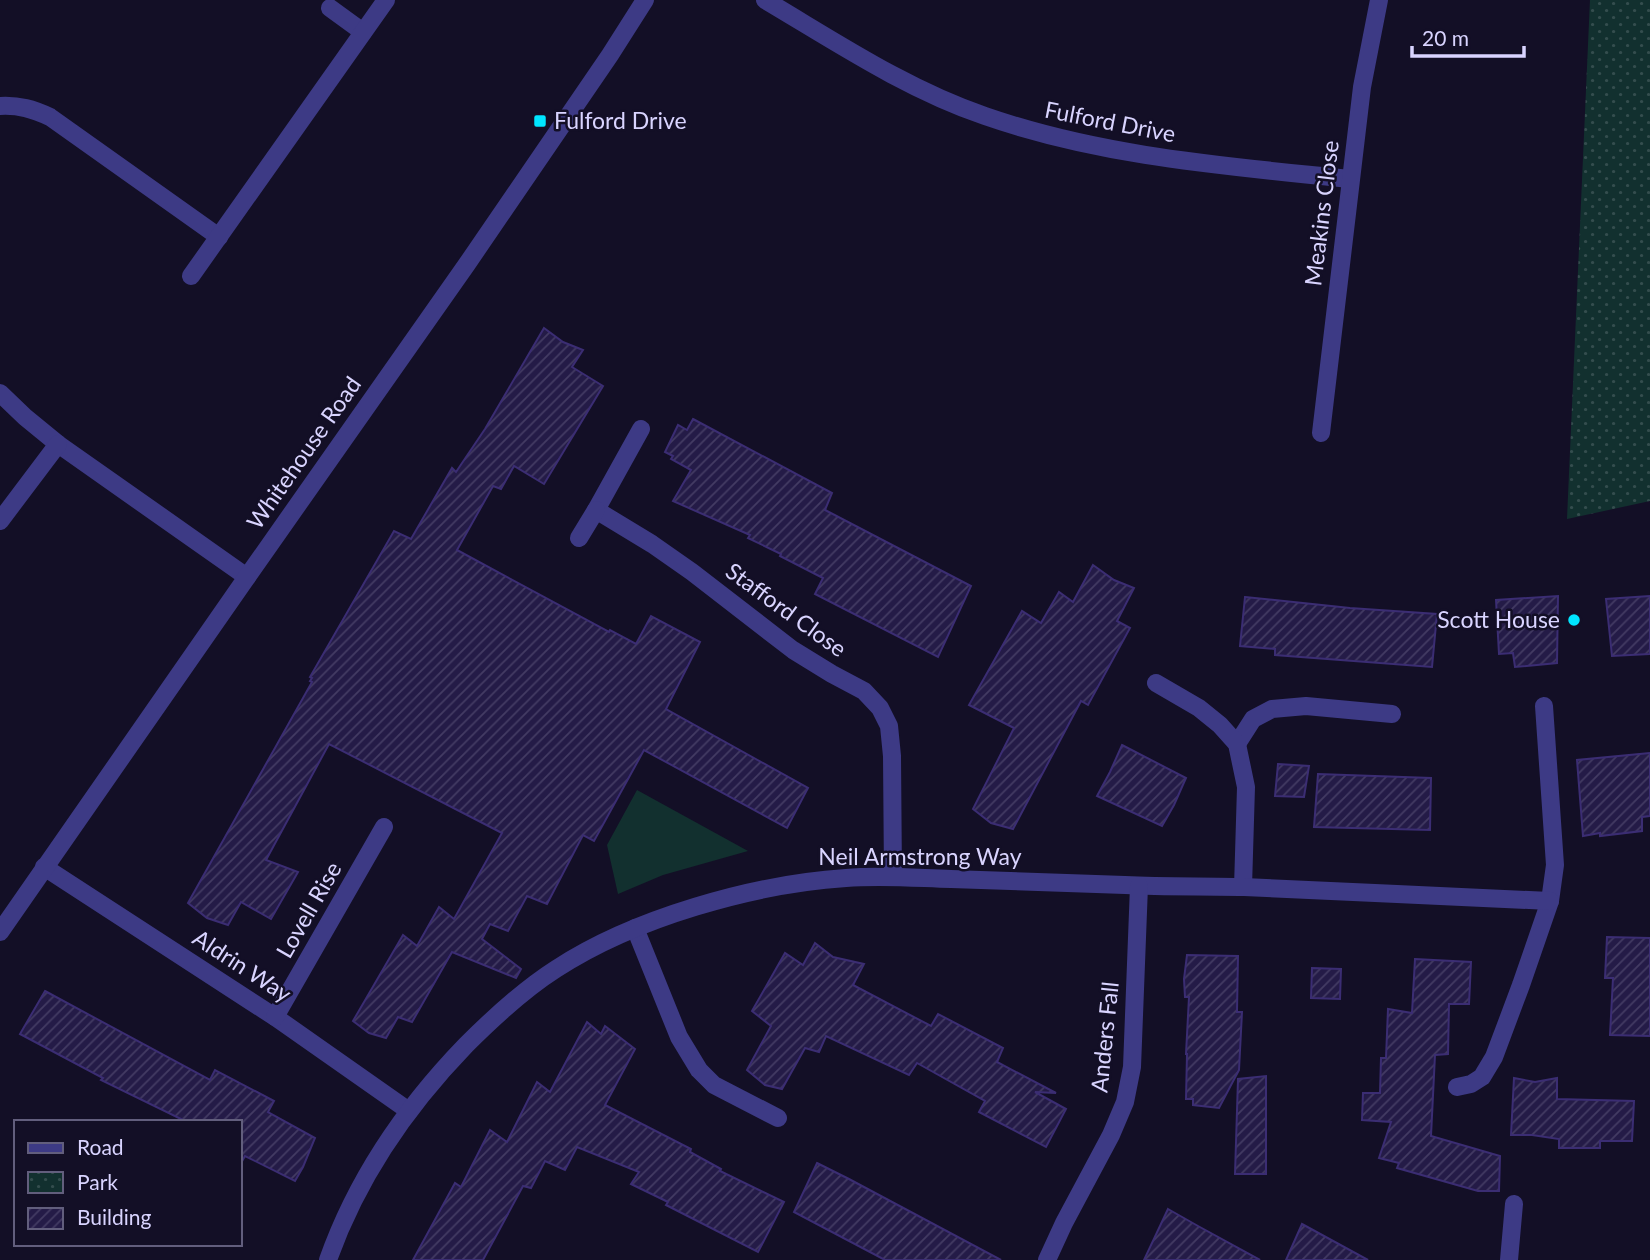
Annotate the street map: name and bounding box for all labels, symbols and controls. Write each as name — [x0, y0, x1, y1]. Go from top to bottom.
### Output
scale bar — [1412, 14, 1524, 58]
text: 20 m — [1422, 25, 1469, 50]
street label: Fulford Drive — [1042, 95, 1178, 147]
place label: Fulford Drive — [554, 106, 687, 134]
marker: Fulford Drive — [532, 113, 548, 129]
street label: Meakins Close — [1298, 139, 1344, 287]
street label: Whitehouse Road — [240, 371, 366, 534]
street label: Stafford Close — [721, 556, 852, 662]
place label: Scott House — [1437, 605, 1560, 633]
marker: Scott House — [1566, 612, 1582, 628]
street label: Neil Armstrong Way — [818, 842, 1022, 870]
street label: Lovell Rise — [270, 857, 347, 962]
street label: Aldrin Way — [188, 923, 297, 1007]
street label: Anders Fall — [1084, 980, 1124, 1094]
legend — [14, 1120, 242, 1246]
text: Road — [77, 1134, 124, 1159]
text: Park — [77, 1169, 118, 1194]
text: Building — [77, 1204, 152, 1229]

